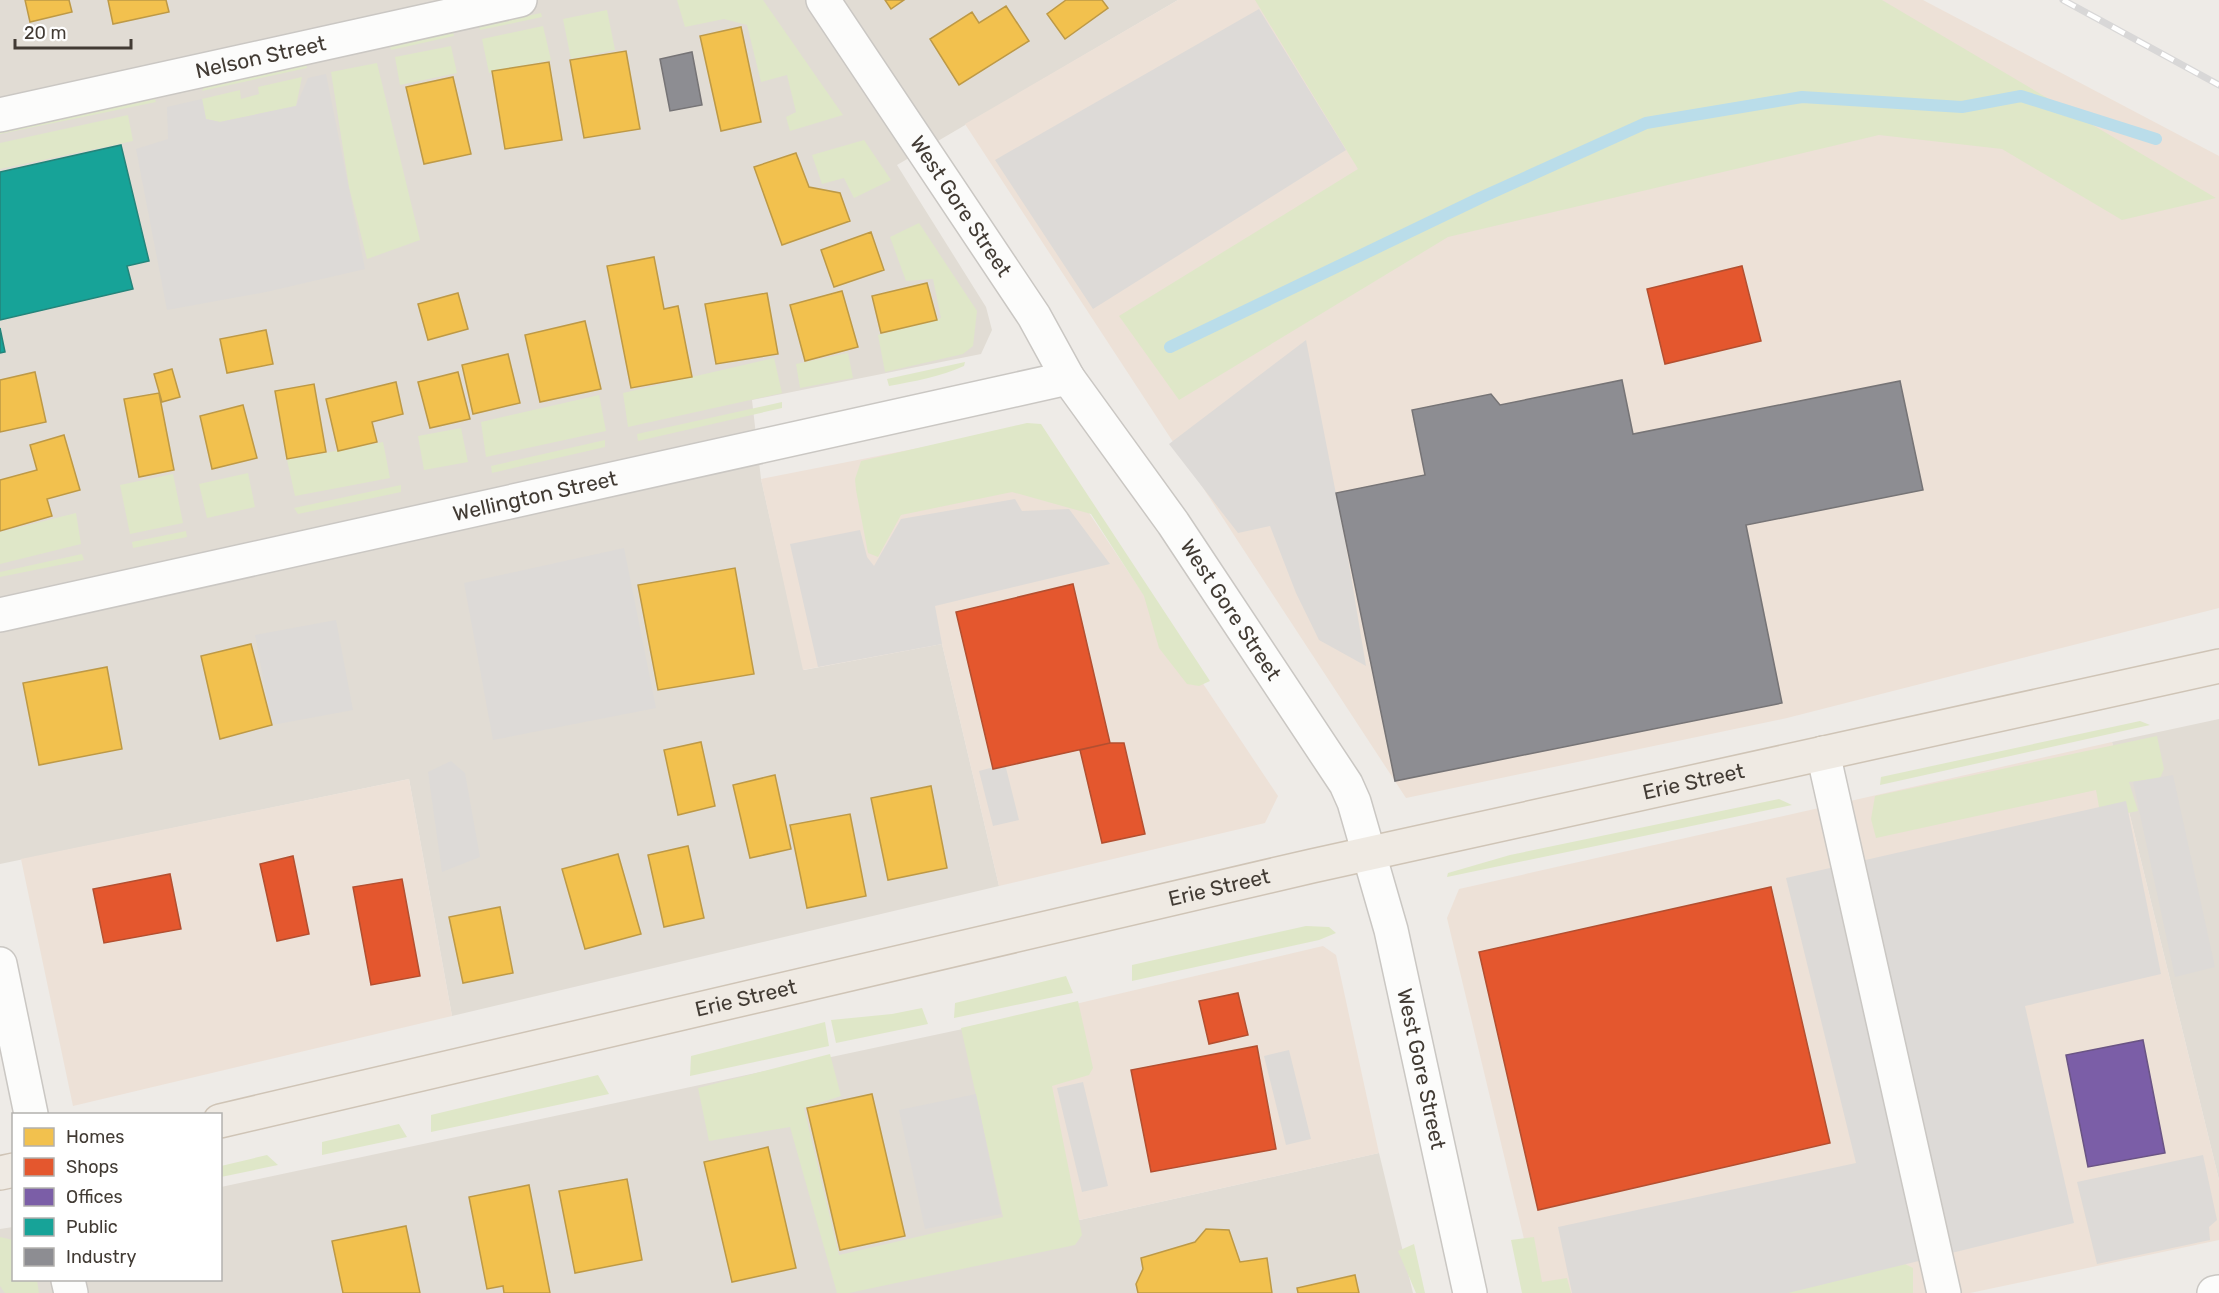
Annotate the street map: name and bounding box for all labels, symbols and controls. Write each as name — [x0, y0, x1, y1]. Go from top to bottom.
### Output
scale bar — [15, 12, 130, 50]
text: 20 m — [24, 22, 66, 44]
street label: Nelson Street — [193, 30, 328, 83]
street label: West Gore Street — [905, 131, 1017, 281]
street label: Wellington Street — [450, 465, 619, 526]
street label: West Gore Street — [1175, 534, 1287, 685]
street label: Erie Street — [1640, 758, 1747, 805]
street label: Erie Street — [1166, 863, 1272, 911]
street label: Erie Street — [693, 974, 799, 1022]
street label: West Gore Street — [1392, 986, 1451, 1152]
legend — [12, 1113, 222, 1281]
text: Homes — [66, 1126, 124, 1148]
text: Shops — [66, 1156, 118, 1178]
text: Offices — [66, 1186, 123, 1208]
text: Public — [66, 1216, 118, 1238]
text: Industry — [66, 1246, 136, 1268]

